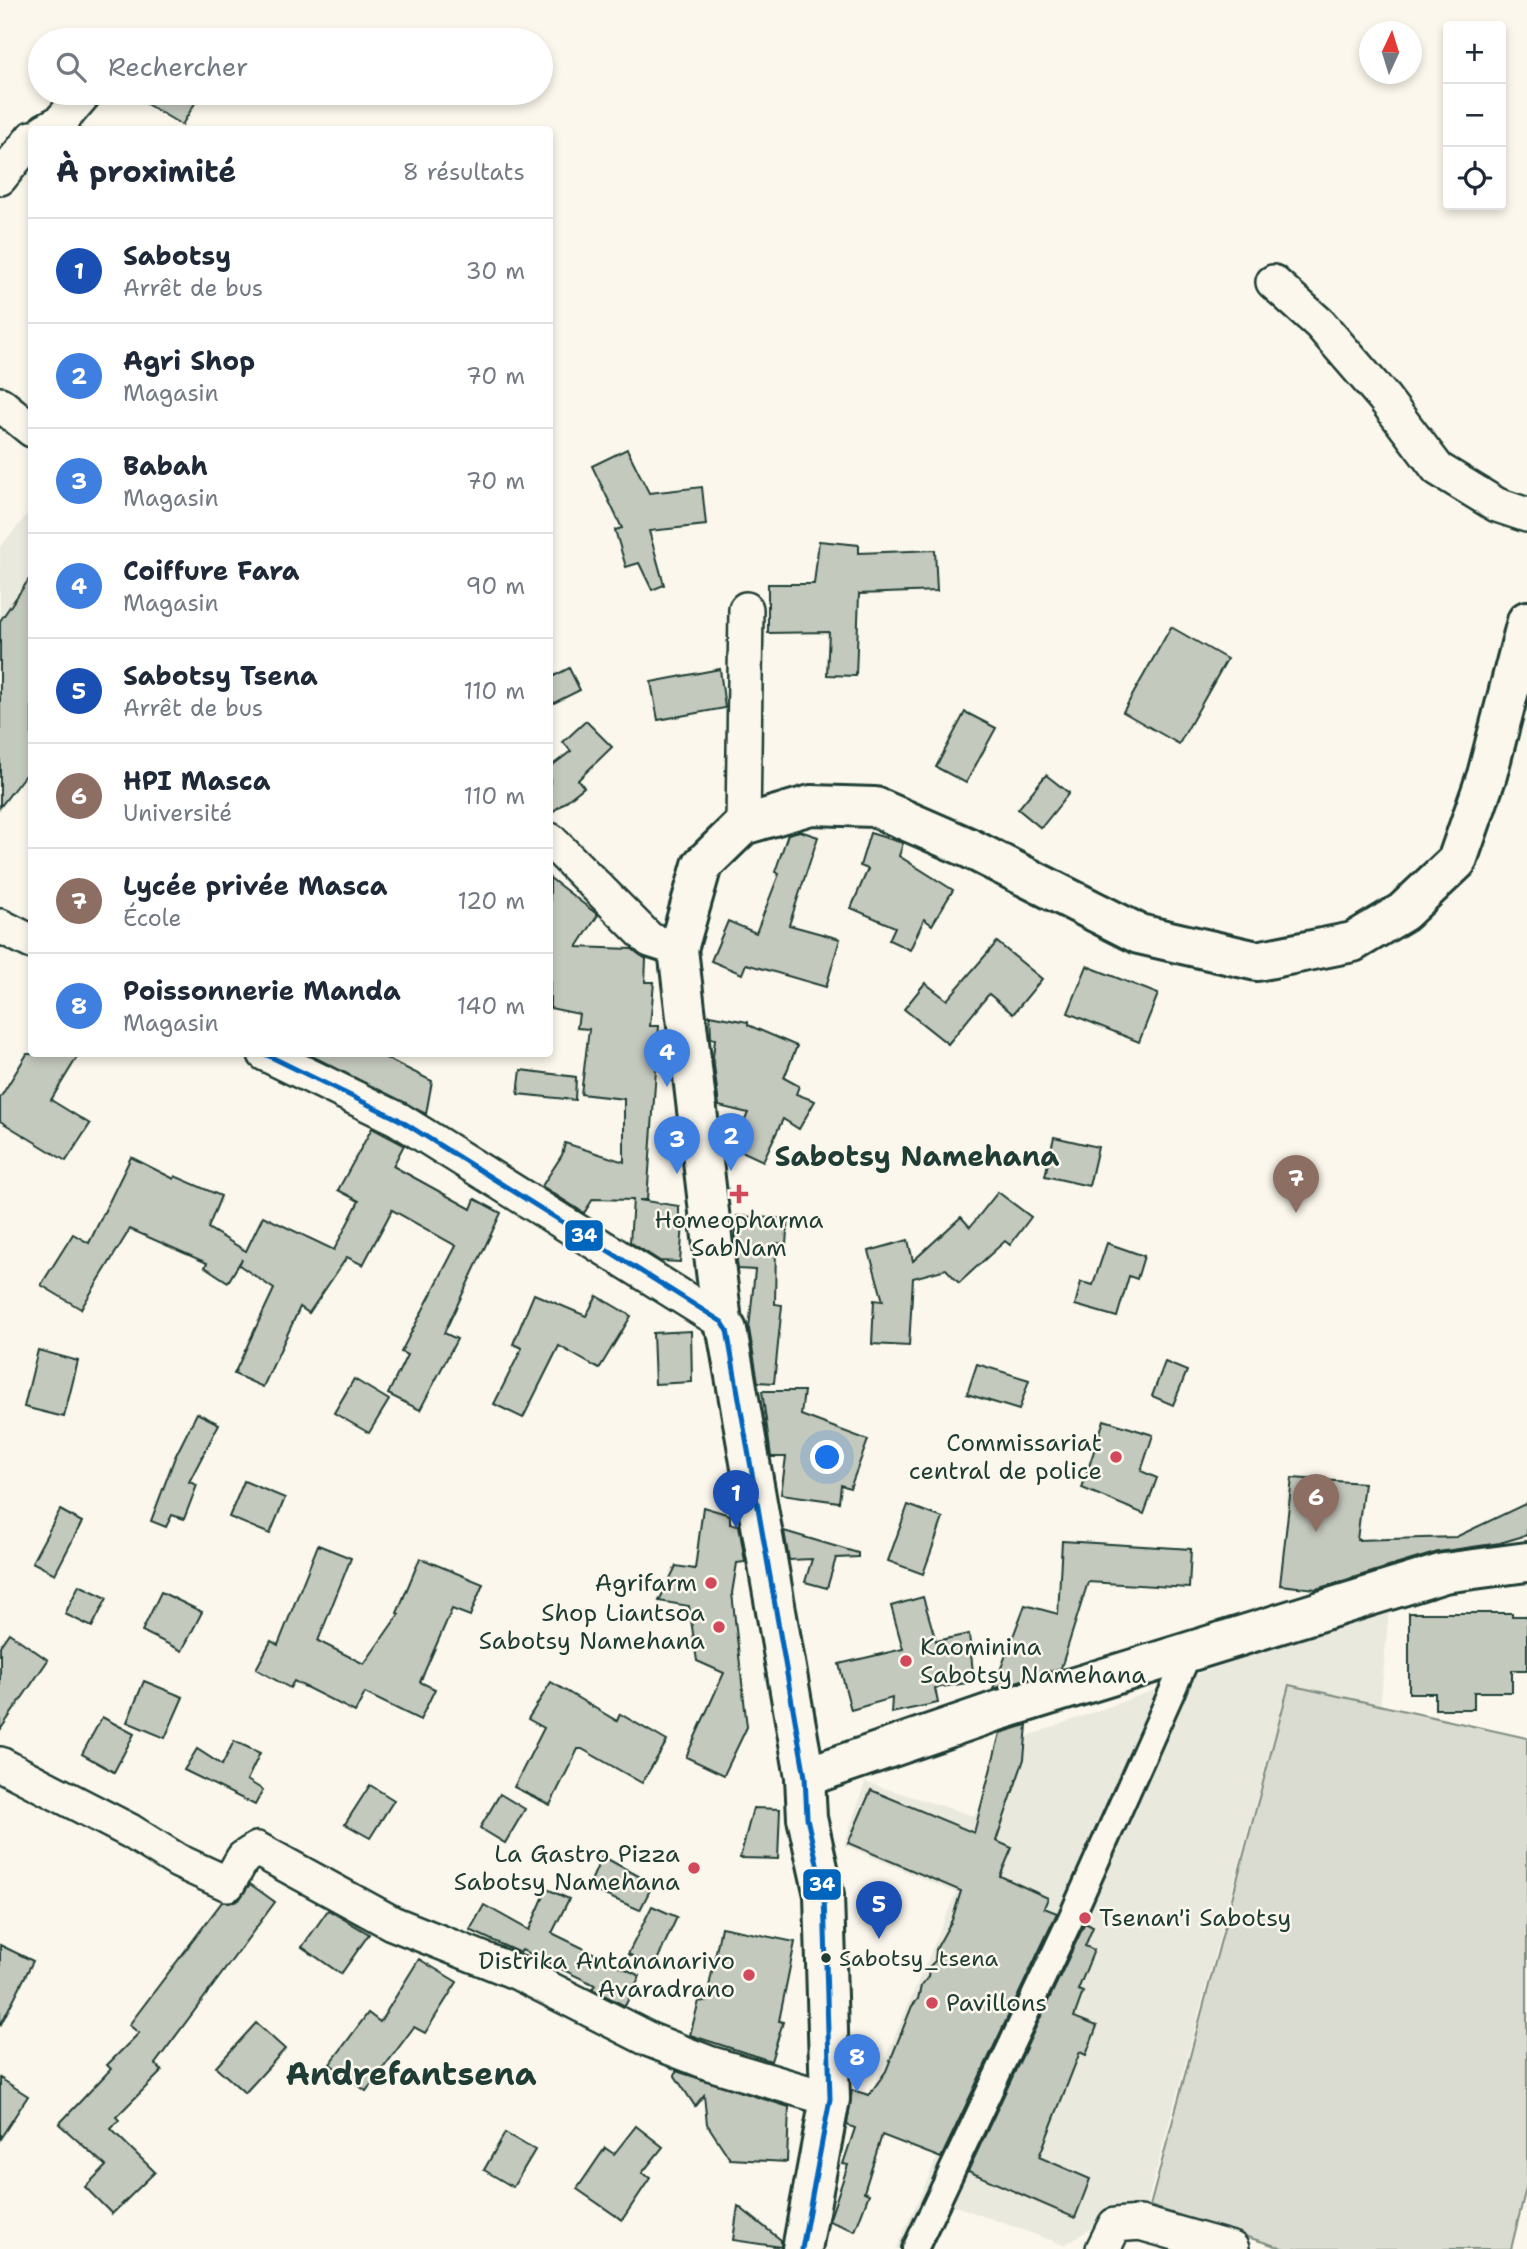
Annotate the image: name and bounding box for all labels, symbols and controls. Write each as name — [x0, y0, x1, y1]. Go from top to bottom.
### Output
north arrow — [1359, 21, 1422, 84]
map controls — [1443, 21, 1506, 210]
button: + — [1443, 21, 1506, 84]
search box — [28, 28, 553, 105]
icon: search — [52, 48, 90, 86]
text: Rechercher — [108, 49, 248, 84]
button: − — [1443, 84, 1506, 147]
button: locate — [1443, 147, 1506, 210]
text: À proximité — [56, 151, 236, 192]
text: 8 résultats — [403, 157, 525, 187]
text: Sabotsy — [123, 238, 231, 273]
text: 1 — [74, 256, 84, 286]
text: 30 m — [466, 256, 525, 286]
text: Arrêt de bus — [123, 273, 263, 303]
text: Agri Shop — [123, 343, 255, 378]
text: 2 — [71, 361, 87, 391]
text: 70 m — [466, 361, 525, 391]
text: Magasin — [123, 378, 219, 408]
text: Babah — [123, 448, 208, 483]
text: 3 — [71, 466, 87, 496]
text: 70 m — [466, 466, 525, 496]
text: Magasin — [123, 483, 219, 513]
text: Coiffure Fara — [123, 553, 300, 588]
text: 4 — [71, 571, 87, 601]
text: 90 m — [465, 571, 525, 601]
text: Magasin — [123, 588, 219, 618]
text: Sabotsy Tsena — [123, 658, 318, 693]
text: 5 — [72, 676, 86, 706]
text: 110 m — [463, 676, 525, 706]
text: Arrêt de bus — [123, 693, 263, 723]
text: HPI Masca — [123, 763, 270, 798]
text: 6 — [71, 781, 87, 811]
text: 110 m — [463, 781, 525, 811]
text: Université — [123, 798, 232, 828]
text: Lycée privée Masca — [123, 868, 388, 903]
text: 7 — [71, 886, 87, 916]
text: 120 m — [457, 886, 525, 916]
text: École — [123, 903, 182, 933]
text: Poissonnerie Manda — [123, 973, 401, 1008]
text: 8 — [71, 991, 87, 1021]
text: 140 m — [457, 991, 525, 1021]
text: Magasin — [123, 1008, 219, 1038]
pin: 4 — [644, 1029, 690, 1087]
pin: 2 — [708, 1113, 754, 1171]
pin: 3 — [654, 1116, 700, 1174]
district label: Sabotsy Namehana — [775, 1137, 1059, 1175]
pin: 7 — [1273, 1155, 1319, 1213]
marker: Homeopharma SabNam — [731, 1186, 747, 1202]
place label: Homeopharma SabNam — [654, 1204, 824, 1264]
line badge: 34 — [564, 1219, 604, 1252]
text: 34 — [571, 1223, 598, 1248]
place label: Commissariat central de police — [909, 1427, 1102, 1487]
your location — [810, 1440, 844, 1474]
marker: Commissariat central de police — [1108, 1449, 1124, 1465]
pin: 1 — [713, 1470, 759, 1528]
pin: 6 — [1293, 1474, 1339, 1532]
place label: Agrifarm — [595, 1567, 697, 1599]
marker: Agrifarm — [703, 1575, 719, 1591]
place label: Shop Liantsoa Sabotsy Namehana — [479, 1597, 705, 1657]
marker: Shop Liantsoa Sabotsy Namehana — [711, 1619, 727, 1635]
place label: Kaominina Sabotsy Namehana — [920, 1631, 1146, 1691]
marker: Kaominina Sabotsy Namehana — [898, 1653, 914, 1669]
place label: La Gastro Pizza Sabotsy Namehana — [454, 1838, 680, 1898]
marker: La Gastro Pizza Sabotsy Namehana — [686, 1860, 702, 1876]
line badge: 34 — [802, 1868, 842, 1901]
text: 34 — [809, 1872, 836, 1897]
pin: 5 — [856, 1881, 902, 1939]
place label: Tsenan'i Sabotsy — [1099, 1902, 1291, 1934]
marker: Tsenan'i Sabotsy — [1077, 1910, 1093, 1926]
place label: Sabotsy_tsena — [839, 1944, 999, 1973]
place label: Distrika Antananarivo Avaradrano — [478, 1945, 735, 2005]
marker: Sabotsy_tsena — [819, 1951, 833, 1965]
marker: Distrika Antananarivo Avaradrano — [741, 1967, 757, 1983]
place label: Pavillons — [946, 1987, 1047, 2019]
marker: Pavillons — [924, 1995, 940, 2011]
pin: 8 — [834, 2034, 880, 2092]
district label: Andrefantsena — [285, 2052, 537, 2095]

